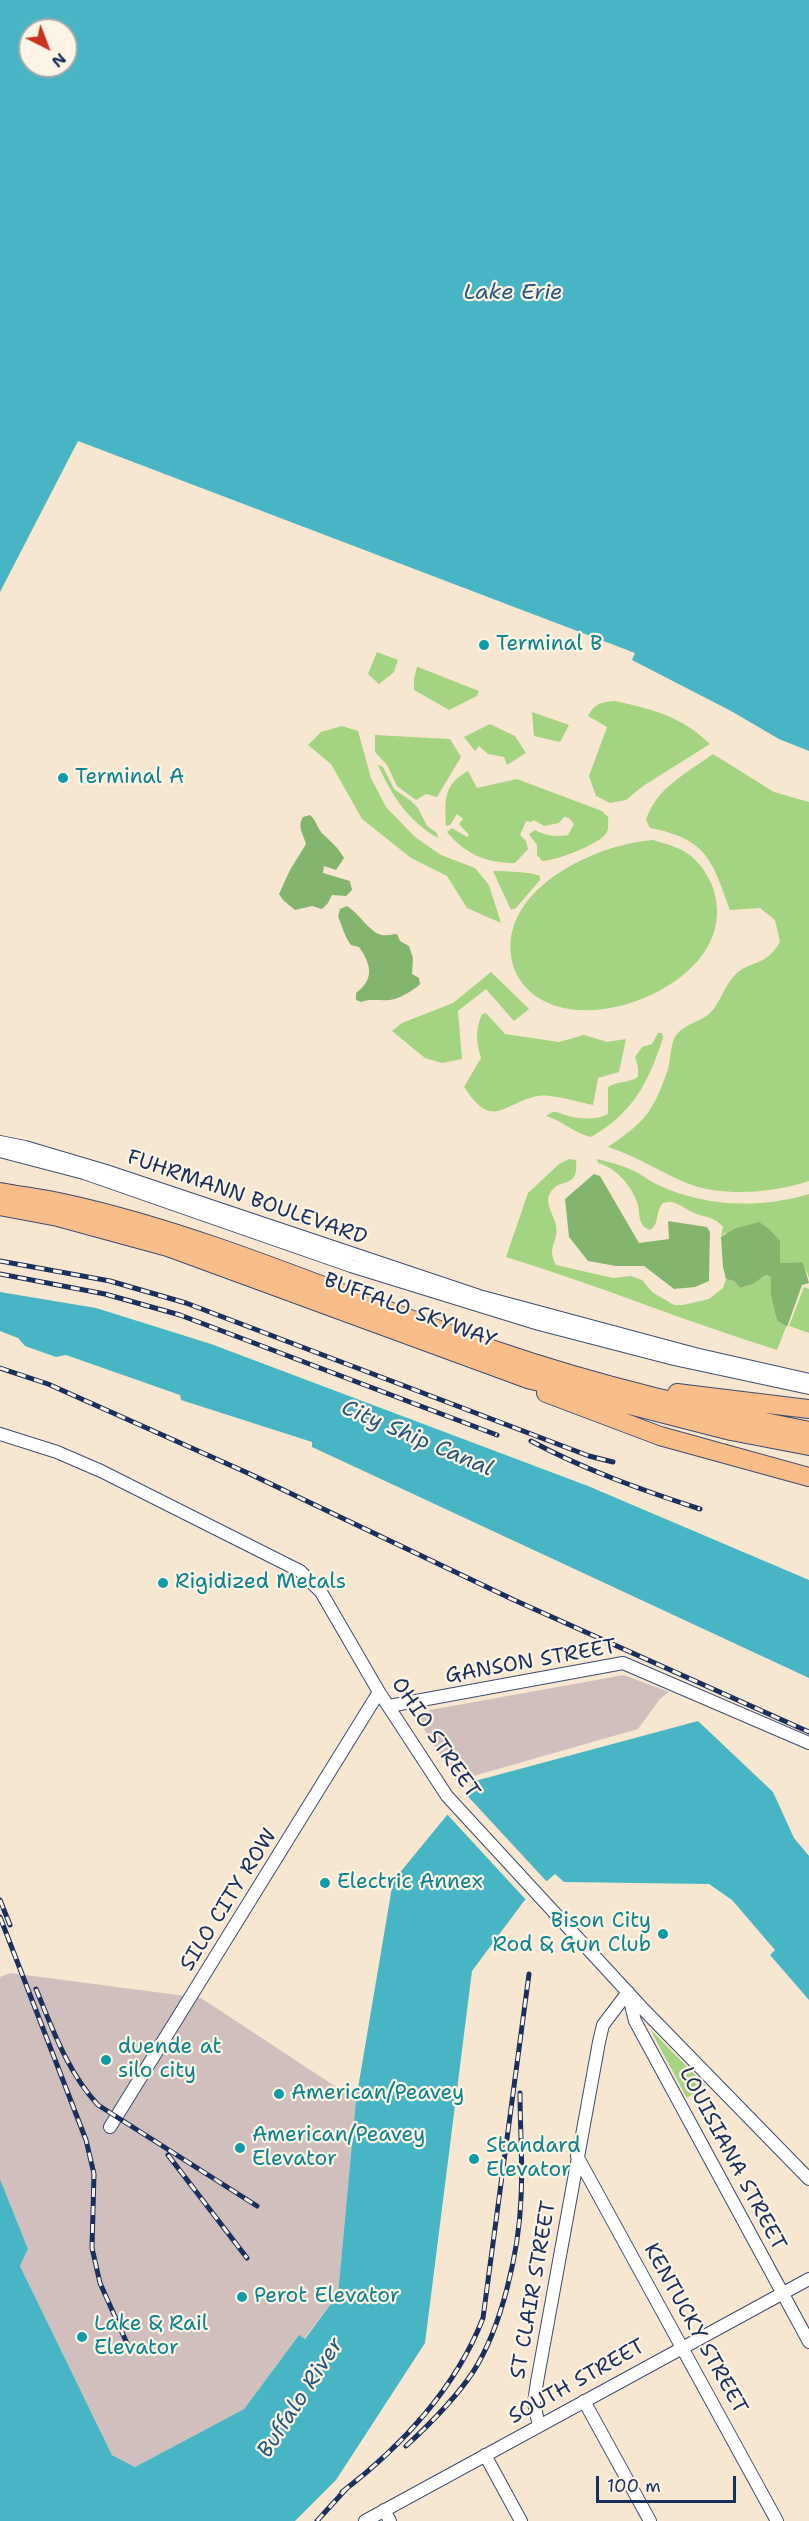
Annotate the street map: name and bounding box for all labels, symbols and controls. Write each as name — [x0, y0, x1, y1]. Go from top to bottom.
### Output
north arrow — [18, 18, 78, 78]
text: N — [47, 48, 71, 72]
water label: Lake Erie — [463, 280, 563, 306]
place label: Terminal B — [496, 632, 602, 658]
marker: Terminal B — [477, 638, 491, 652]
place label: Terminal A — [75, 765, 184, 791]
marker: Terminal A — [56, 771, 70, 785]
street label: FUHRMANN BOULEVARD — [124, 1145, 370, 1251]
street label: BUFFALO SKYWAY — [320, 1268, 500, 1354]
water label: City Ship Canal — [337, 1395, 497, 1483]
place label: Rigidized Metals — [175, 1570, 346, 1596]
marker: Rigidized Metals — [156, 1576, 170, 1590]
street label: GANSON STREET — [443, 1635, 619, 1689]
street label: OHIO STREET — [385, 1673, 485, 1803]
street label: SILO CITY ROW — [175, 1824, 283, 1976]
place label: Electric Annex — [337, 1870, 483, 1896]
marker: Electric Annex — [318, 1876, 332, 1890]
place label: Bison City Rod & Gun Club — [493, 1909, 651, 1959]
marker: Bison City Rod & Gun Club — [656, 1927, 670, 1941]
place label: duende at silo city — [118, 2035, 222, 2085]
marker: duende at silo city — [99, 2053, 113, 2067]
street label: LOUISIANA STREET — [673, 2063, 791, 2255]
place label: American/Peavey — [291, 2081, 464, 2107]
marker: American/Peavey — [272, 2087, 286, 2101]
place label: American/Peavey Elevator — [252, 2123, 425, 2173]
place label: Standard Elevator — [486, 2134, 581, 2184]
marker: American/Peavey Elevator — [233, 2141, 247, 2155]
marker: Standard Elevator — [467, 2152, 481, 2166]
street label: ST CLAIR STREET — [506, 2199, 562, 2381]
street label: KENTUCKY STREET — [638, 2239, 752, 2419]
place label: Perot Elevator — [254, 2284, 400, 2310]
marker: Perot Elevator — [235, 2290, 249, 2304]
place label: Lake & Rail Elevator — [94, 2312, 208, 2362]
marker: Lake & Rail Elevator — [75, 2330, 89, 2344]
water label: Buffalo River — [252, 2333, 350, 2463]
street label: SOUTH STREET — [504, 2334, 650, 2430]
scale bar — [599, 2464, 738, 2502]
text: 100 m — [607, 2474, 661, 2498]

